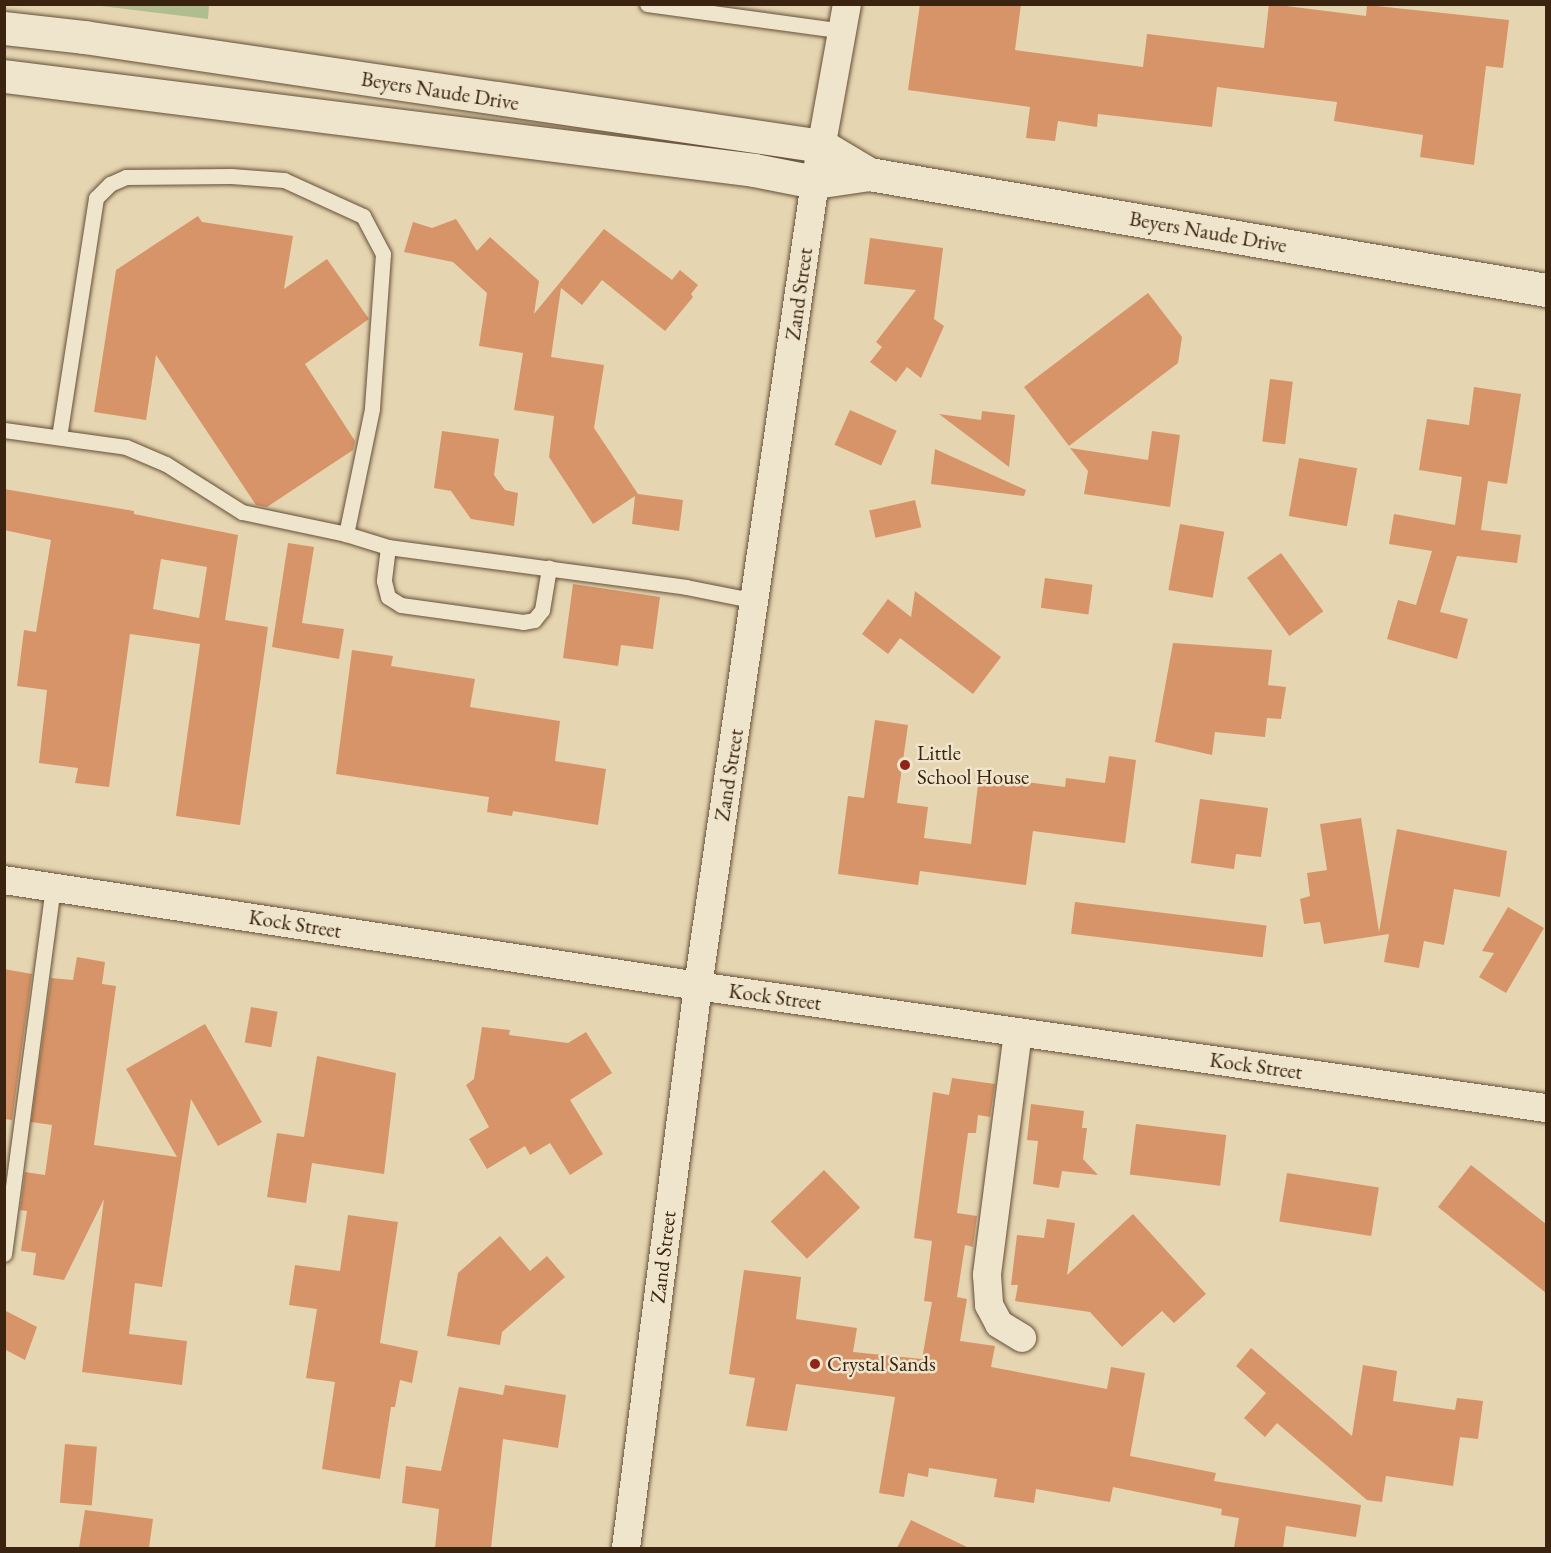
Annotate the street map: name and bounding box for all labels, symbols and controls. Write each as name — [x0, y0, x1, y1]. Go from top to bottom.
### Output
street label: Beyers Naude Drive — [359, 66, 521, 116]
street label: Beyers Naude Drive — [1127, 206, 1289, 258]
street label: Zand Street — [780, 246, 818, 342]
street label: Zand Street — [709, 727, 749, 823]
place label: Little School House — [917, 740, 1029, 790]
marker: Little School House — [898, 758, 912, 772]
street label: Kock Street — [247, 904, 343, 944]
street label: Kock Street — [727, 978, 823, 1016]
street label: Kock Street — [1208, 1047, 1304, 1085]
street label: Zand Street — [645, 1209, 681, 1305]
place label: Crystal Sands — [827, 1351, 936, 1377]
marker: Crystal Sands — [808, 1357, 822, 1371]

